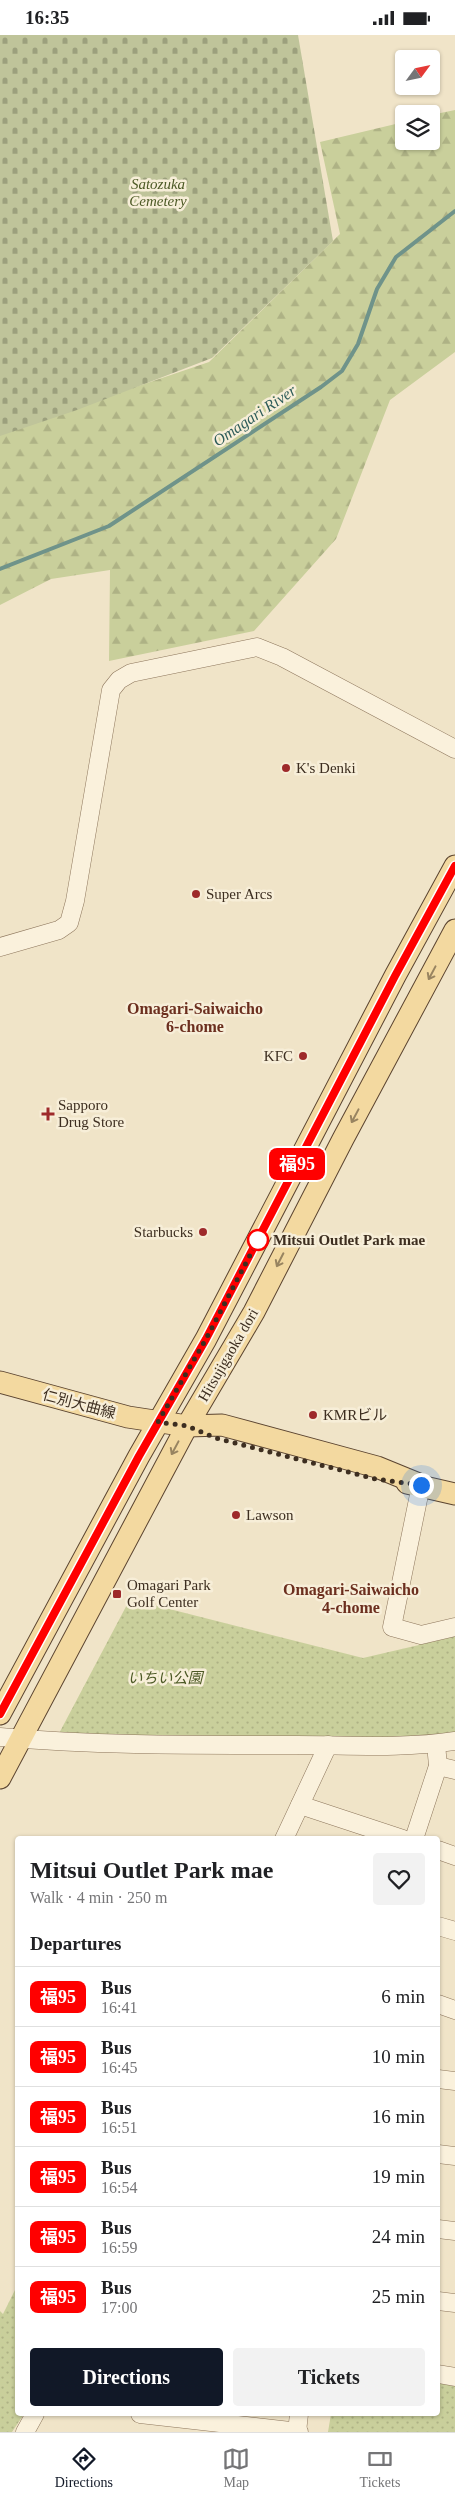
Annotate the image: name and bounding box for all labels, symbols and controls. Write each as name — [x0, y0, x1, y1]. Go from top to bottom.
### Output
text: 16:35 — [25, 7, 69, 28]
north arrow — [395, 50, 440, 95]
map controls — [395, 50, 440, 150]
button: layers — [395, 105, 440, 150]
park label: Satozuka Cemetery — [129, 176, 187, 209]
water label: Omagari River — [210, 381, 300, 450]
place label: K's Denki — [296, 760, 356, 776]
marker: K's Denki — [280, 762, 292, 774]
place label: Super Arcs — [206, 886, 272, 902]
marker: Super Arcs — [190, 888, 202, 900]
one-way arrow — [427, 965, 436, 980]
district label: Omagari-Saiwaicho 6-chome — [127, 1000, 263, 1035]
place label: KFC — [264, 1048, 293, 1064]
marker: KFC — [297, 1050, 309, 1062]
place label: Sapporo Drug Store — [58, 1097, 125, 1130]
marker: Sapporo Drug Store — [42, 1108, 54, 1120]
one-way arrow — [350, 1108, 359, 1123]
line badge: 福95 — [268, 1148, 326, 1180]
text: 福95 — [279, 1154, 315, 1174]
place label: Starbucks — [134, 1224, 193, 1240]
marker: Starbucks — [197, 1226, 209, 1238]
marker: Mitsui Outlet Park mae — [247, 1229, 269, 1251]
place label: Mitsui Outlet Park mae — [273, 1232, 425, 1248]
one-way arrow — [275, 1253, 285, 1268]
street label: Hitsujigaoka dori — [195, 1306, 261, 1404]
street label: 仁別大曲線 — [41, 1387, 117, 1421]
place label: KMRビル — [323, 1407, 387, 1423]
marker: KMRビル — [307, 1409, 319, 1421]
one-way arrow — [170, 1440, 179, 1455]
your location — [409, 1473, 434, 1498]
place label: Lawson — [246, 1507, 294, 1523]
marker: Lawson — [230, 1509, 242, 1521]
place label: Omagari Park Golf Center — [127, 1577, 211, 1610]
district label: Omagari-Saiwaicho 4-chome — [283, 1581, 419, 1616]
marker: Omagari Park Golf Center — [111, 1588, 123, 1600]
park label: いちい公園 — [127, 1670, 204, 1686]
button: heart — [373, 1853, 425, 1905]
text: Mitsui Outlet Park mae — [30, 1857, 273, 1883]
text: Walk · 4 min · 250 m — [30, 1889, 167, 1906]
text: Departures — [30, 1933, 121, 1954]
text: Bus — [101, 1977, 132, 1998]
text: 6 min — [381, 1986, 425, 2007]
text: 福95 — [40, 1987, 76, 2007]
text: 16:41 — [101, 1999, 137, 2016]
text: Bus — [101, 2037, 132, 2058]
text: 10 min — [372, 2046, 425, 2067]
text: 福95 — [40, 2047, 76, 2067]
text: 16:45 — [101, 2059, 137, 2076]
text: Bus — [101, 2097, 132, 2118]
text: 16 min — [372, 2106, 425, 2127]
text: 福95 — [40, 2107, 76, 2127]
text: 16:51 — [101, 2119, 137, 2136]
text: Bus — [101, 2157, 132, 2178]
text: 19 min — [372, 2166, 425, 2187]
text: 福95 — [40, 2167, 76, 2187]
text: 16:54 — [101, 2179, 137, 2196]
text: Bus — [101, 2217, 132, 2238]
text: 24 min — [372, 2226, 425, 2247]
text: 福95 — [40, 2227, 76, 2247]
text: 16:59 — [101, 2239, 137, 2256]
text: Bus — [101, 2277, 132, 2298]
text: 25 min — [372, 2286, 425, 2307]
text: 福95 — [40, 2287, 76, 2307]
text: 17:00 — [101, 2299, 137, 2316]
button: Directions — [30, 2348, 223, 2406]
button: Tickets — [233, 2348, 425, 2406]
tab: Directions — [55, 2445, 113, 2491]
tab: Map — [222, 2445, 250, 2491]
tab: Tickets — [360, 2445, 400, 2491]

